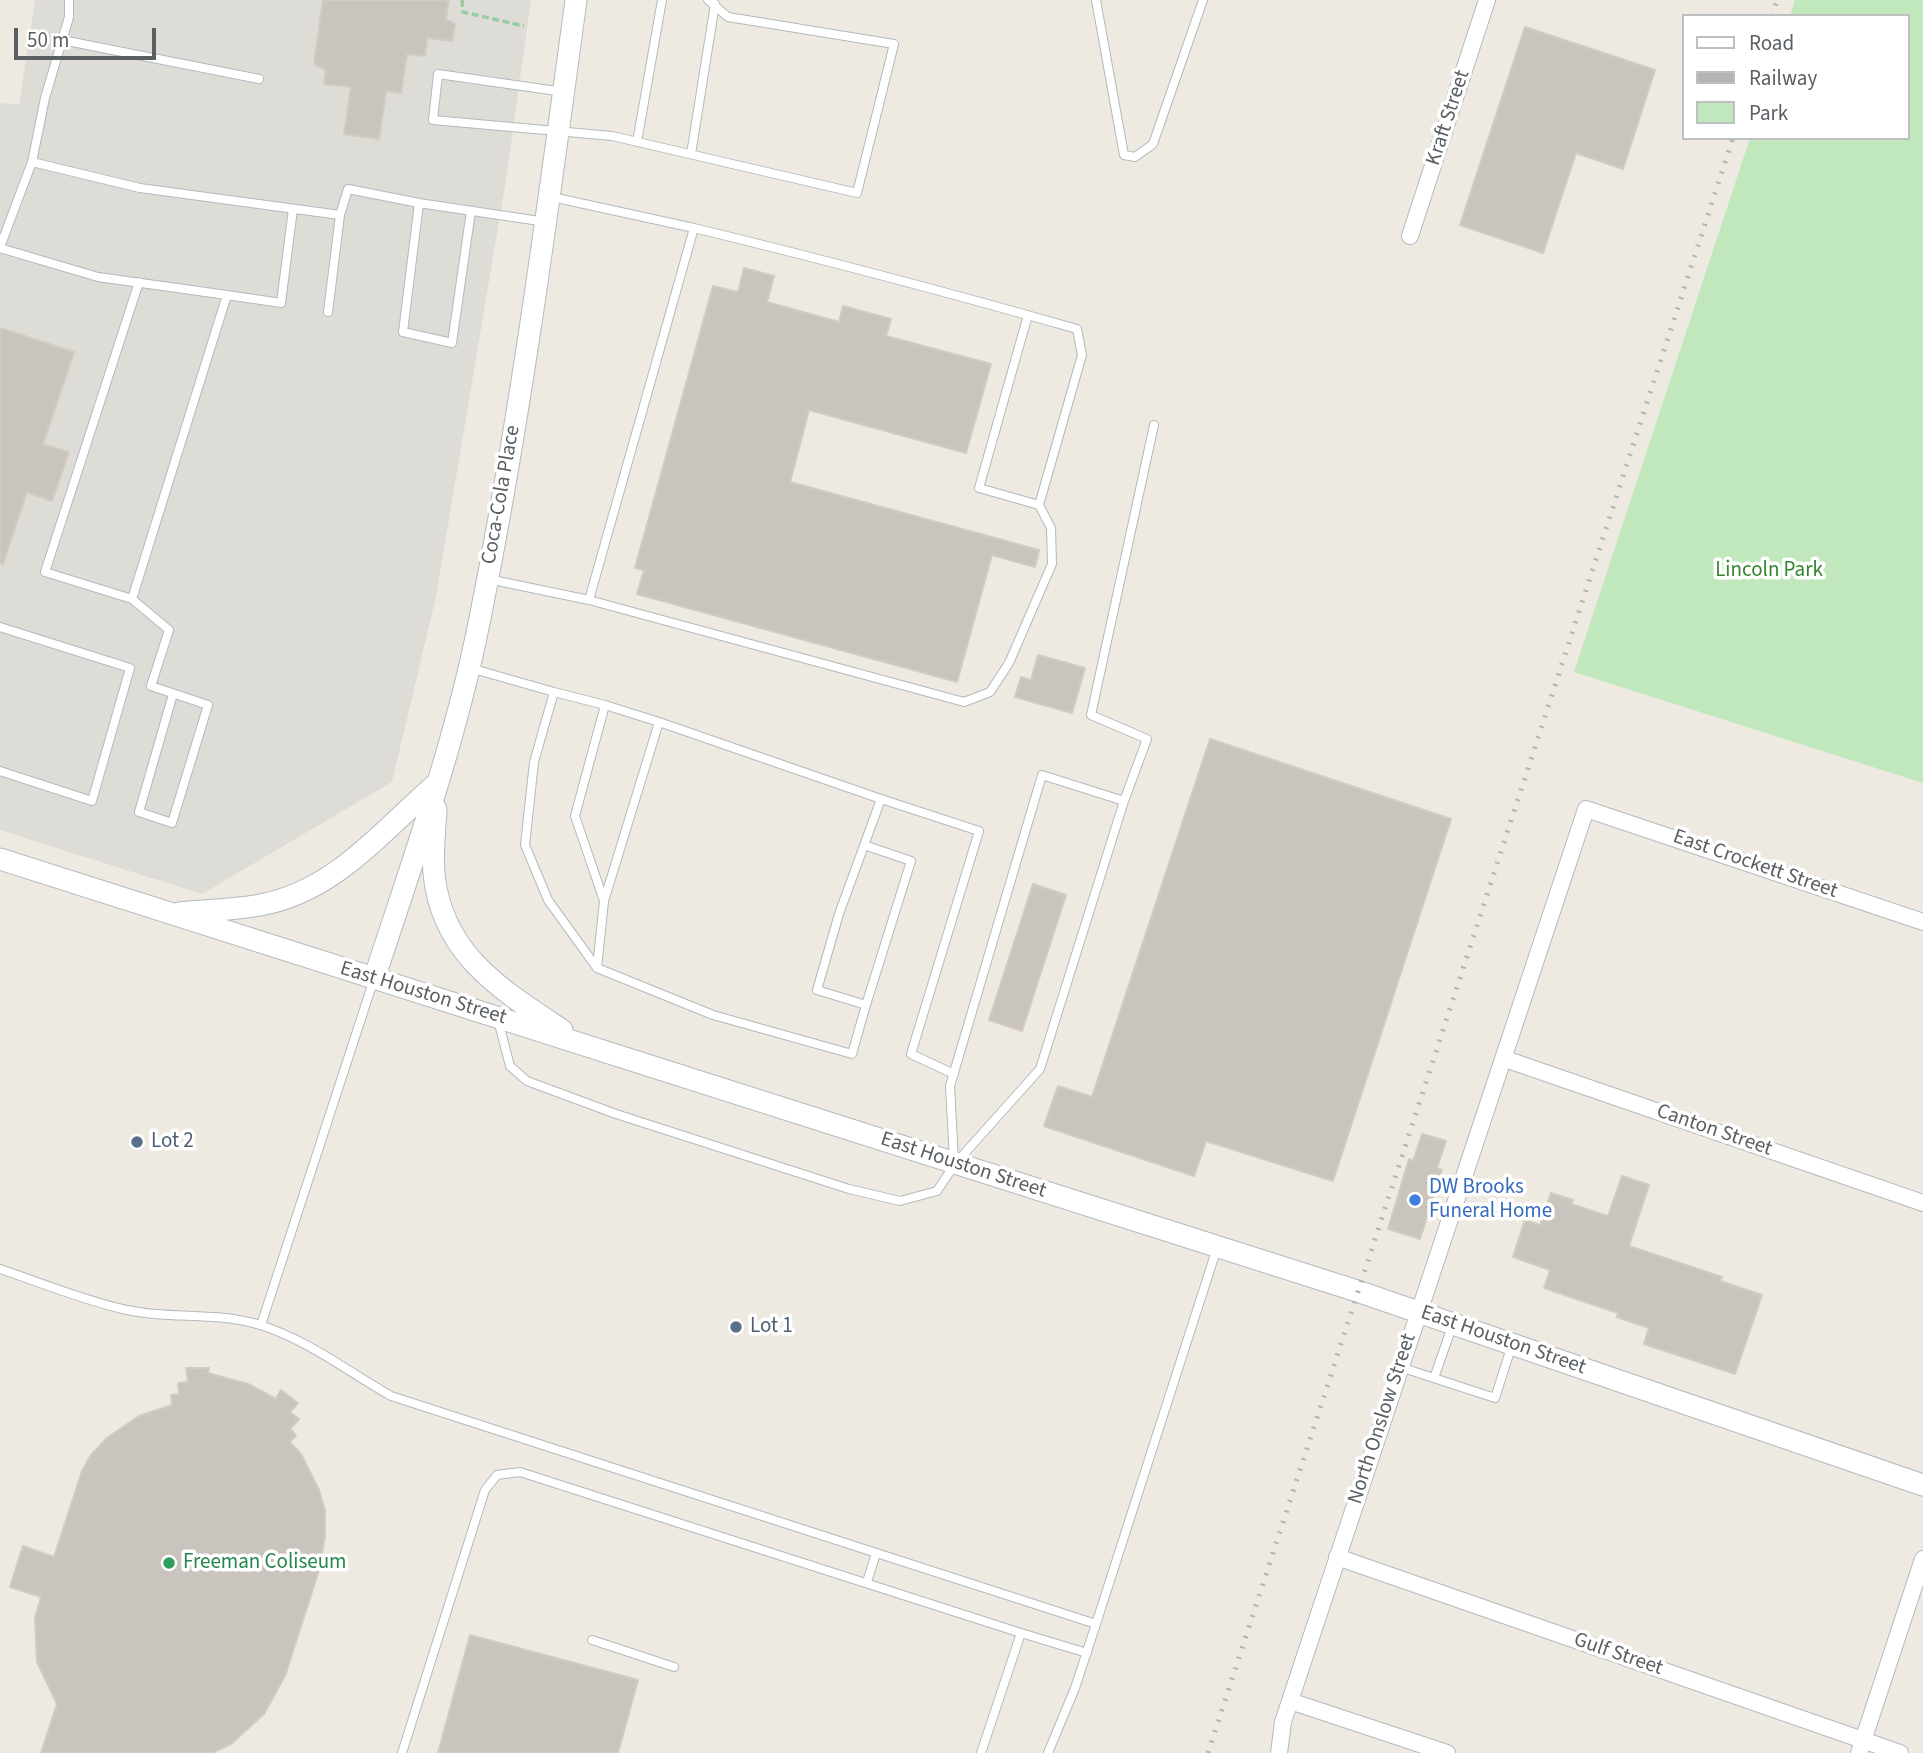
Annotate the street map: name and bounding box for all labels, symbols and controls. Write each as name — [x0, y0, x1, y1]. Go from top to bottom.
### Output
scale bar — [18, 14, 159, 58]
legend — [1682, 14, 1909, 140]
text: 50 m — [27, 25, 69, 55]
text: Road — [1749, 28, 1794, 58]
text: Railway — [1749, 63, 1817, 93]
street label: Kraft Street — [1422, 67, 1476, 169]
text: Park — [1749, 98, 1788, 128]
street label: Coca-Cola Place — [477, 424, 527, 566]
park label: Lincoln Park — [1715, 558, 1823, 584]
street label: East Crockett Street — [1670, 825, 1840, 905]
street label: East Houston Street — [337, 957, 509, 1031]
street label: Canton Street — [1653, 1099, 1775, 1163]
street label: East Houston Street — [877, 1127, 1049, 1205]
place label: Lot 2 — [151, 1129, 194, 1155]
marker: Lot 2 — [129, 1134, 145, 1150]
place label: DW Brooks Funeral Home — [1429, 1175, 1552, 1225]
marker: DW Brooks Funeral Home — [1407, 1192, 1423, 1208]
street label: East Houston Street — [1417, 1301, 1589, 1381]
place label: Lot 1 — [750, 1314, 793, 1340]
marker: Lot 1 — [728, 1319, 744, 1335]
street label: North Onslow Street — [1344, 1331, 1422, 1507]
place label: Freeman Coliseum — [183, 1550, 346, 1576]
marker: Freeman Coliseum — [161, 1555, 177, 1571]
street label: Gulf Street — [1570, 1628, 1666, 1682]

